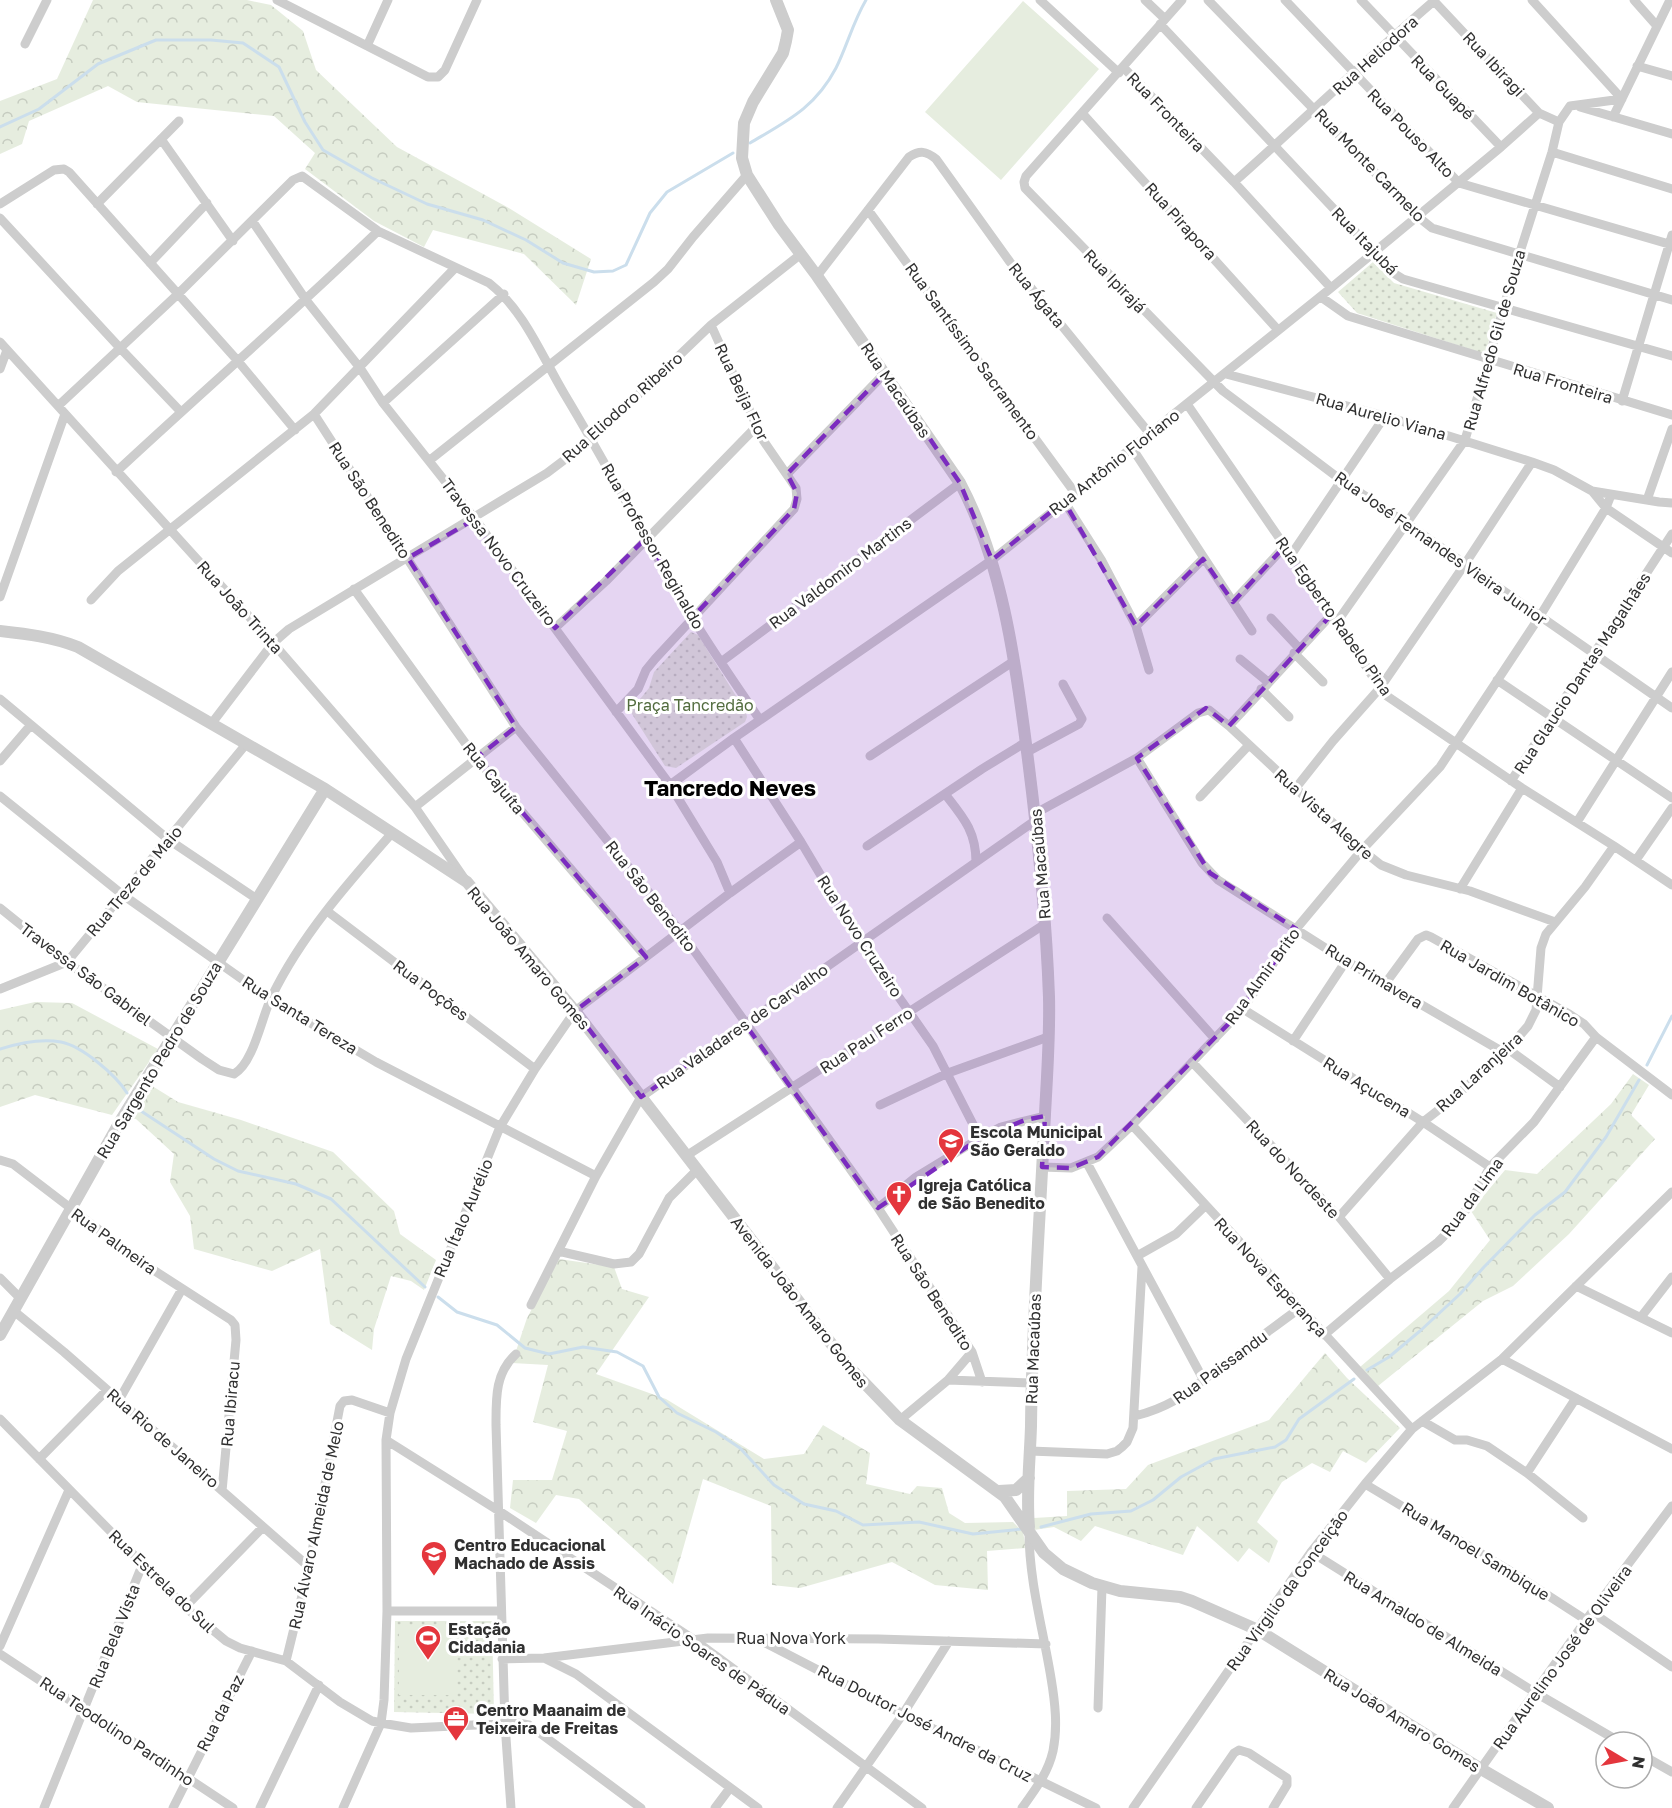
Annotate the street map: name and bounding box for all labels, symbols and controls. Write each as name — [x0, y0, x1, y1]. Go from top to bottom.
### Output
street label: Rua Heliodora — [1328, 11, 1422, 99]
street label: Rua Ibiragi — [1459, 27, 1529, 101]
street label: Rua Guapé — [1407, 50, 1479, 124]
street label: Rua Fronteira — [1123, 68, 1209, 156]
street label: Rua Pouso Alto — [1363, 84, 1459, 182]
street label: Rua Monte Carmelo — [1311, 104, 1429, 226]
street label: Rua Pirapora — [1141, 178, 1221, 264]
street label: Rua Itajubá — [1328, 203, 1402, 279]
street label: Rua Ipirajá — [1080, 245, 1150, 317]
street label: Rua Alfredo Gil de Souza — [1459, 247, 1529, 433]
street label: Rua Santíssimo Sacramento — [901, 258, 1043, 444]
street label: Rua Ágata — [1005, 258, 1069, 332]
street label: Rua Macaúbas — [857, 338, 935, 442]
street label: Rua Beija Flor — [711, 340, 773, 444]
street label: Rua Eliodoro Ribeiro — [558, 348, 686, 466]
street label: Rua Fronteira — [1511, 358, 1615, 408]
street label: Rua Aurelio Viana — [1314, 388, 1448, 444]
street label: Rua Antônio Floriano — [1045, 405, 1183, 519]
street label: Rua São Benedito — [325, 438, 415, 562]
street label: Rua Professor Reginaldo — [597, 459, 709, 633]
street label: Rua José Fernandes Vieira Junior — [1331, 467, 1551, 629]
street label: Travessa Novo Cruzeiro — [437, 474, 561, 630]
street label: Rua Valdomiro Martins — [765, 513, 915, 633]
street label: Rua Egberto Rabelo Pina — [1271, 533, 1397, 699]
street label: Rua João Trinta — [193, 556, 287, 658]
street label: Rua Glaucio Dantas Magalhães — [1509, 568, 1655, 778]
park label: Praça Tancredão — [626, 695, 754, 715]
street label: Rua Cajuíta — [459, 738, 529, 818]
street label: Rua Vista Alegre — [1270, 764, 1378, 864]
district label: Tancredo Neves — [644, 774, 816, 801]
street label: Rua Macaúbas — [1025, 808, 1055, 920]
street label: Rua Treze de Maio — [82, 822, 186, 940]
street label: Rua São Benedito — [601, 836, 701, 956]
street label: Rua Novo Cruzeiro — [813, 871, 907, 1001]
street label: Rua João Amaro Gomes — [463, 882, 595, 1034]
street label: Travessa São Gabriel — [16, 918, 156, 1030]
street label: Rua Almir Brito — [1220, 924, 1304, 1028]
street label: Rua Jardim Botânico — [1437, 935, 1583, 1031]
street label: Rua Primavera — [1322, 939, 1426, 1013]
street label: Rua Poções — [389, 955, 473, 1025]
street label: Rua Sargento Pedro de Souza — [92, 958, 226, 1162]
street label: Rua Valadares de Carvalho — [652, 959, 832, 1093]
street label: Rua Santa Tereza — [239, 972, 361, 1058]
street label: Rua Pau Ferro — [816, 1003, 916, 1077]
street label: Rua Laranjeira — [1432, 1028, 1526, 1116]
street label: Rua Açucena — [1320, 1052, 1414, 1122]
street label: Rua do Nordeste — [1242, 1115, 1344, 1223]
place label: Escola Municipal São Geraldo — [970, 1122, 1103, 1160]
school or university icon: Escola Municipal São Geraldo — [936, 1126, 966, 1164]
street label: Rua da Lima — [1437, 1154, 1507, 1240]
street label: Rua Ítalo Aurélio — [429, 1156, 497, 1280]
place label: Igreja Católica de São Benedito — [918, 1175, 1045, 1213]
church icon: Igreja Católica de São Benedito — [884, 1179, 914, 1217]
street label: Rua Palmeira — [67, 1203, 161, 1279]
street label: Avenida João Amaro Gomes — [727, 1212, 873, 1392]
street label: Rua Nova Esperança — [1210, 1213, 1332, 1341]
street label: Rua São Benedito — [887, 1230, 977, 1354]
street label: Rua Macaúbas — [1021, 1293, 1045, 1405]
street label: Rua Paissandu — [1169, 1326, 1271, 1408]
street label: Rua Ibiracu — [216, 1360, 244, 1448]
street label: Rua Rio de Janeiro — [103, 1384, 223, 1492]
street label: Rua Álvaro Almeida de Melo — [284, 1419, 348, 1631]
street label: Rua Manoel Sambique — [1398, 1497, 1554, 1605]
street label: Rua Virgilio da Conceição — [1222, 1506, 1352, 1674]
street label: Rua Estrela do Sul — [105, 1525, 219, 1637]
place label: Centro Educacional Machado de Assis — [454, 1535, 606, 1573]
school or university icon: Centro Educacional Machado de Assis — [419, 1539, 449, 1577]
street label: Rua Aurelino José de Oliveira — [1488, 1561, 1636, 1753]
street label: Rua Arnaldo de Almeida — [1340, 1566, 1506, 1680]
street label: Rua Bela Vista — [84, 1581, 144, 1691]
street label: Rua Inácio Soares de Pádua — [610, 1581, 794, 1719]
place label: Estação Cidadania — [448, 1619, 525, 1657]
sports icon: Estação Cidadania — [413, 1623, 443, 1661]
street label: Rua Nova York — [736, 1628, 846, 1648]
street label: Rua Doutor José Andre da Cruz — [814, 1660, 1036, 1786]
street label: Rua João Amaro Gomes — [1320, 1664, 1484, 1776]
street label: Rua da Paz — [192, 1671, 248, 1755]
street label: Rua Teodolino Pardinho — [36, 1672, 198, 1790]
place label: Centro Maanaim de Teixeira de Freitas — [476, 1700, 626, 1738]
office icon: Centro Maanaim de Teixeira de Freitas — [441, 1704, 471, 1742]
north arrow — [1594, 1730, 1654, 1790]
text: N — [1628, 1755, 1650, 1770]

